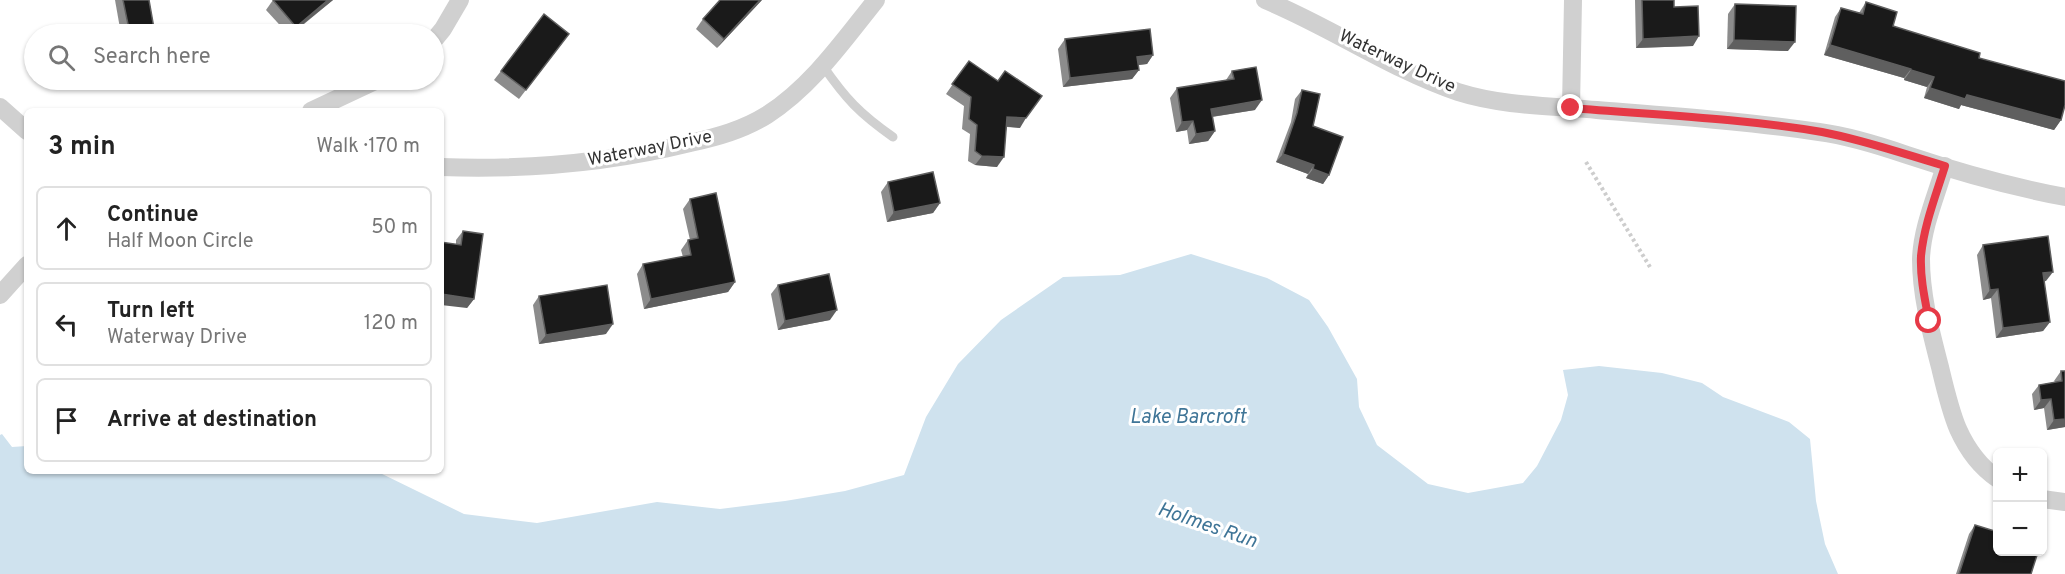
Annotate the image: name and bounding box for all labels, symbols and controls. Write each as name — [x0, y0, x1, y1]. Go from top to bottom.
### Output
search box — [24, 24, 444, 90]
street label: Waterway Drive — [1335, 25, 1459, 99]
icon: search — [45, 41, 78, 74]
text: Search here — [93, 44, 211, 71]
route end — [1557, 94, 1583, 120]
street label: Waterway Drive — [586, 126, 714, 172]
text: 3 min — [48, 131, 116, 164]
text: Walk · 170 m — [316, 134, 420, 160]
text: Continue — [107, 202, 198, 229]
icon: ahead — [50, 212, 83, 245]
text: 50 m — [371, 215, 418, 241]
text: Half Moon Circle — [107, 229, 253, 255]
text: Turn left — [107, 298, 195, 325]
route start — [1915, 307, 1941, 333]
icon: left — [50, 308, 83, 341]
text: 120 m — [364, 311, 418, 337]
text: Waterway Drive — [107, 325, 247, 351]
icon: arrive — [50, 404, 83, 437]
water label: Lake Barcroft — [1130, 405, 1247, 431]
text: Arrive at destination — [107, 407, 317, 434]
map controls — [1993, 448, 2047, 556]
button: + — [1993, 448, 2047, 502]
water label: Holmes Run — [1154, 497, 1260, 555]
button: − — [1993, 502, 2047, 556]

